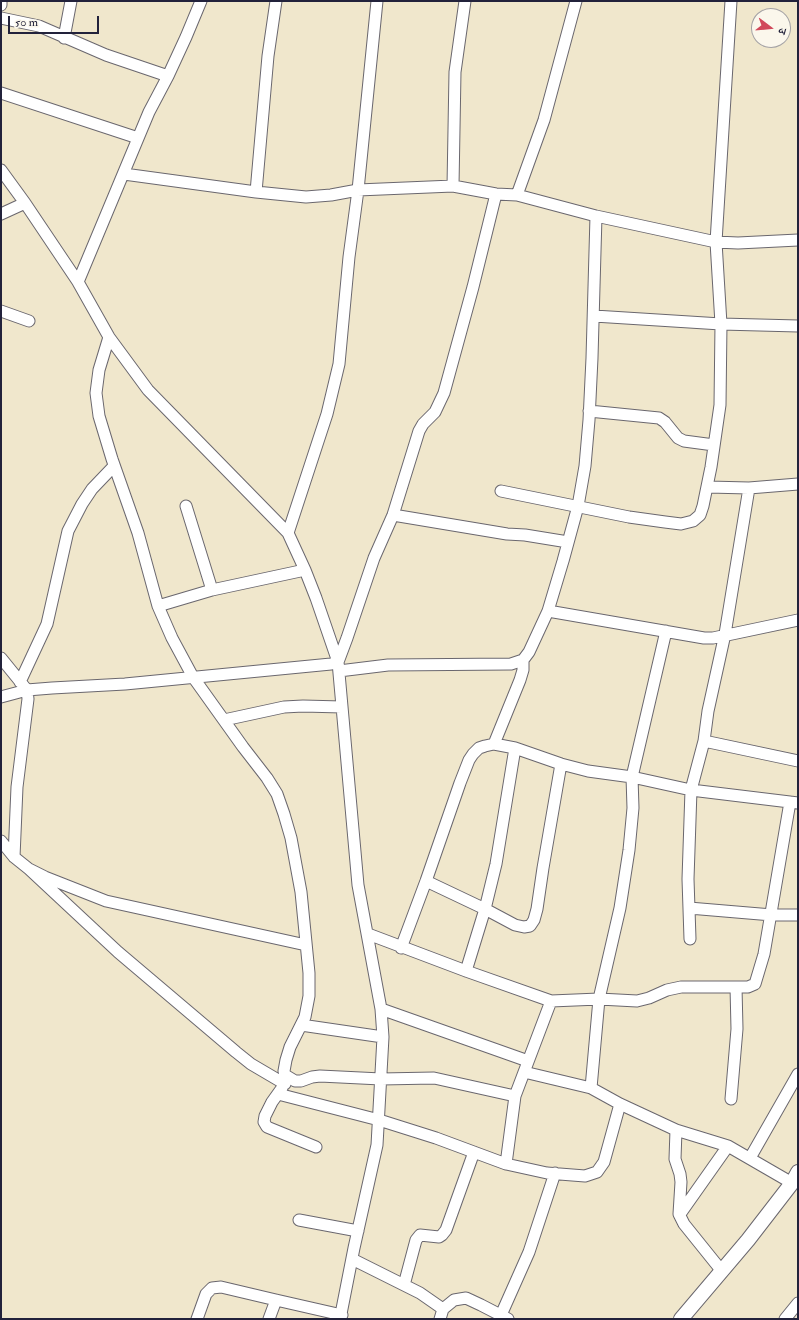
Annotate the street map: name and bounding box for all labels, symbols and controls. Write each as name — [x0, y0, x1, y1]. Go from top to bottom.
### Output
scale bar — [10, 8, 101, 34]
north arrow — [751, 8, 791, 48]
text: 50 m — [15, 15, 38, 30]
text: उ — [775, 27, 789, 36]

